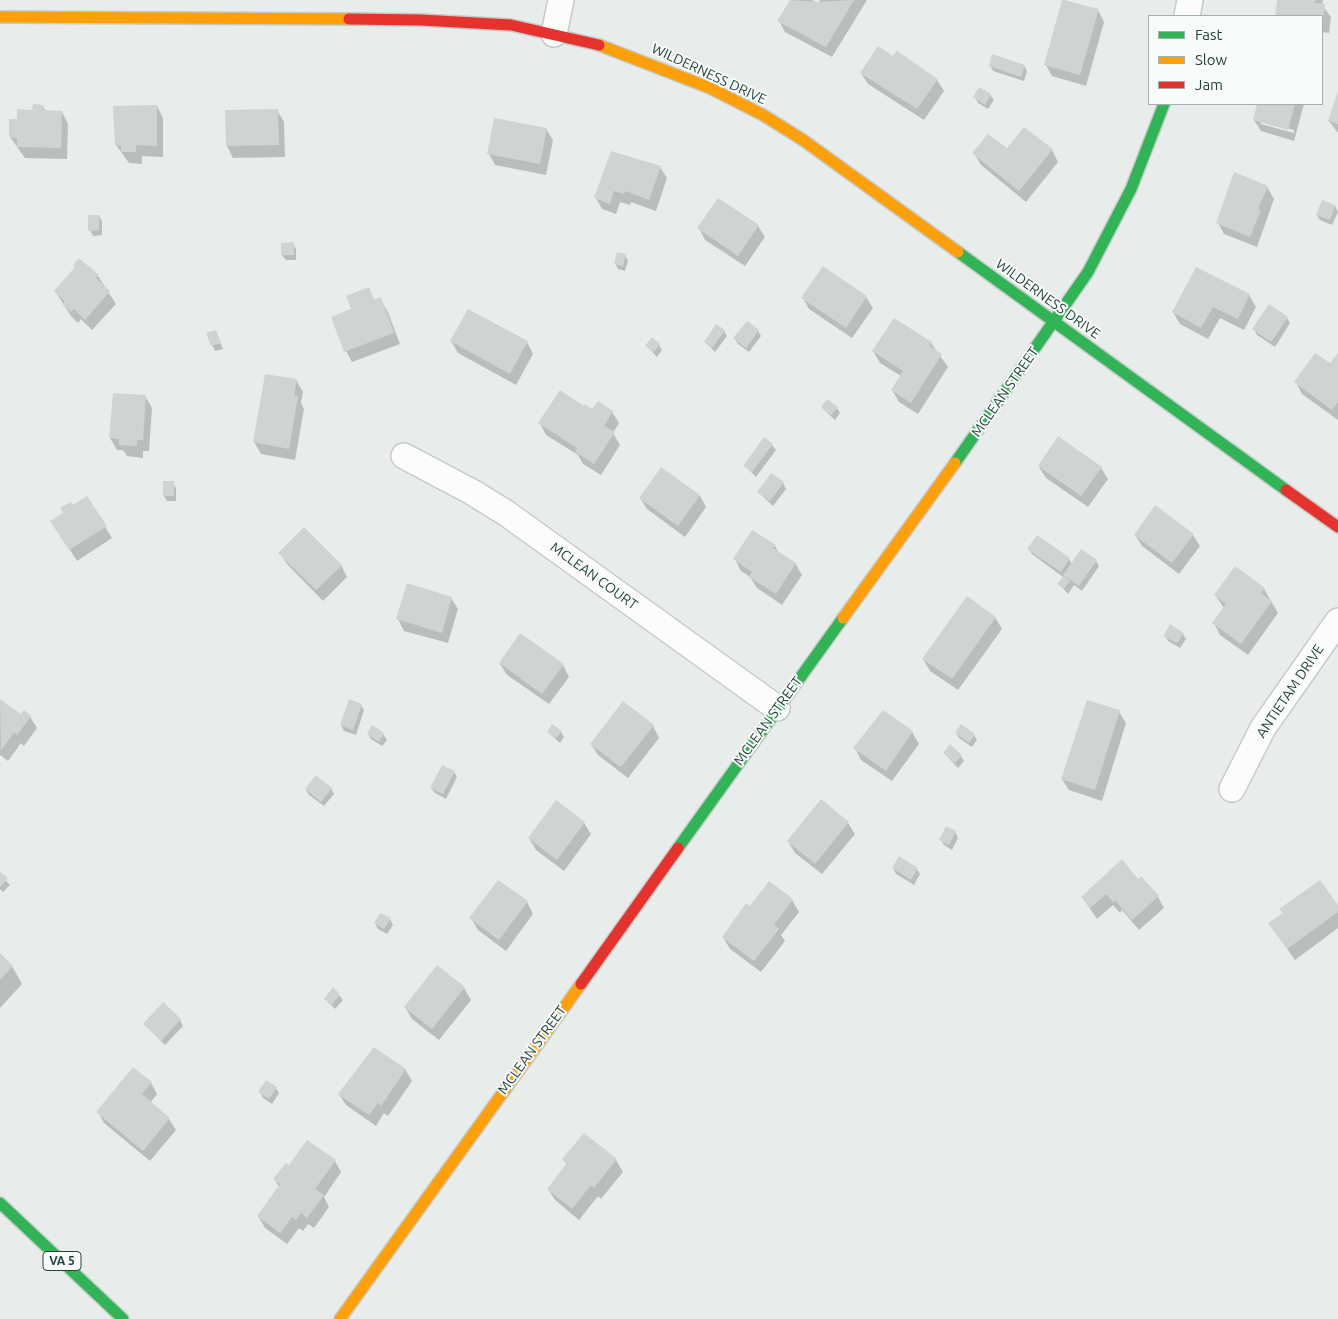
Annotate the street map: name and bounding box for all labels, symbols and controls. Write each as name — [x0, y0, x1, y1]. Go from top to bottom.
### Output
legend — [1148, 15, 1323, 105]
text: Fast — [1195, 26, 1222, 43]
street label: WILDERNESS DRIVE — [649, 40, 769, 108]
text: Slow — [1195, 51, 1227, 68]
text: Jam — [1195, 76, 1223, 93]
street label: WILDERNESS DRIVE — [993, 256, 1103, 342]
street label: MCLEAN STREET — [968, 344, 1042, 440]
street label: MCLEAN COURT — [547, 539, 641, 613]
street label: ANTIETAM DRIVE — [1253, 641, 1327, 741]
street label: MCLEAN STREET — [730, 673, 806, 769]
street label: MCLEAN STREET — [494, 1002, 570, 1098]
road number: VA 5 — [43, 1252, 81, 1270]

